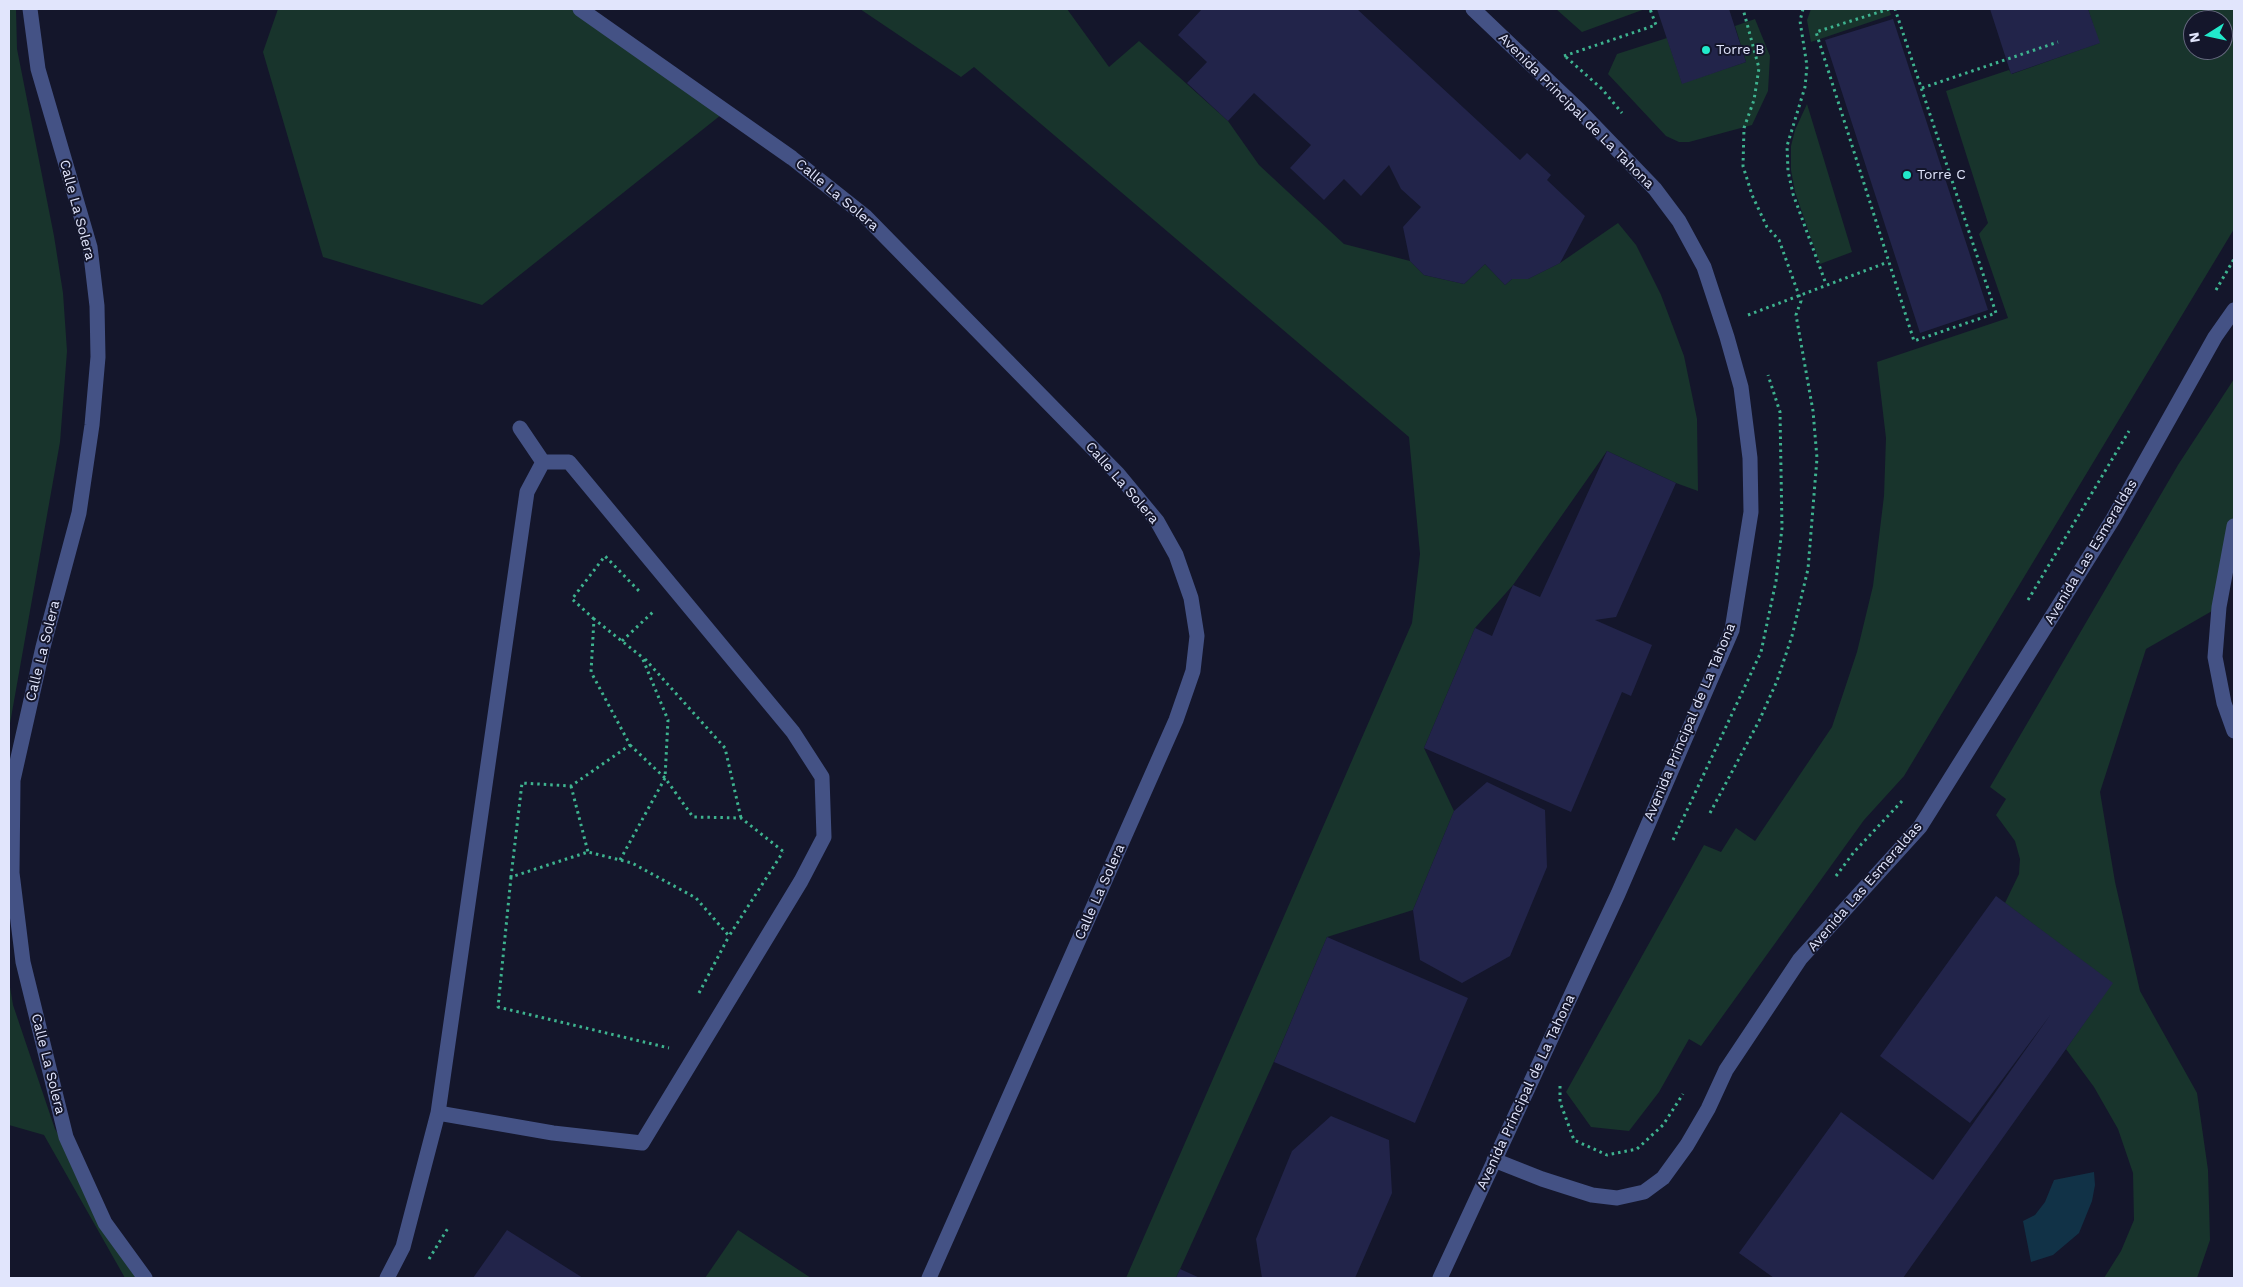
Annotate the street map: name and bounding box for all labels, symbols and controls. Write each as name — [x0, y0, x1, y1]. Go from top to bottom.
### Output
north arrow — [2183, 10, 2233, 60]
street label: Avenida Principal de La Tahona — [1495, 30, 1657, 192]
text: N — [2185, 31, 2203, 44]
place label: Torre B — [1716, 42, 1765, 58]
marker: Torre B — [1700, 44, 1712, 56]
street label: Calle La Solera — [792, 155, 882, 235]
street label: Calle La Solera — [56, 158, 98, 262]
place label: Torre C — [1917, 167, 1966, 183]
marker: Torre C — [1901, 169, 1913, 181]
street label: Calle La Solera — [1082, 439, 1162, 527]
street label: Avenida Las Esmeraldas — [2041, 477, 2141, 627]
street label: Calle La Solera — [22, 599, 64, 703]
street label: Avenida Principal de La Tahona — [1641, 621, 1739, 823]
street label: Avenida Las Esmeraldas — [1804, 819, 1926, 955]
street label: Calle La Solera — [1071, 841, 1129, 943]
street label: Avenida Principal de La Tahona — [1473, 992, 1579, 1192]
street label: Calle La Solera — [27, 1012, 69, 1116]

